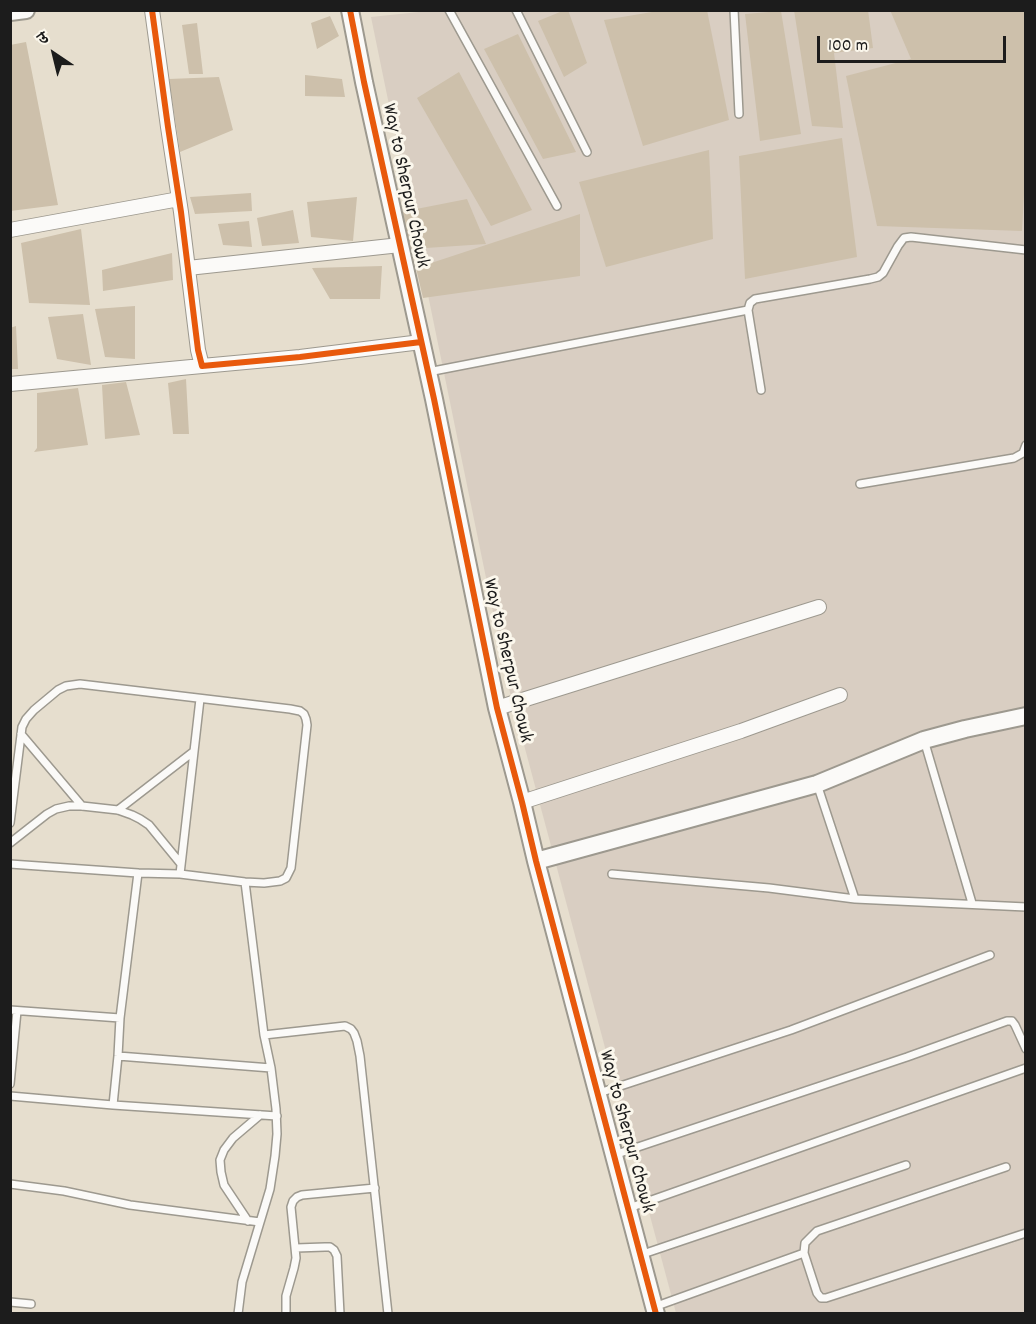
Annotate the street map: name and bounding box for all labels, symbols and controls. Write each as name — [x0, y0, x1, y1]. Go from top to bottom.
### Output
north arrow — [24, 24, 84, 84]
scale bar — [820, 24, 1009, 62]
text: उ — [33, 27, 54, 51]
text: 100 m — [828, 34, 868, 59]
street label: Way to Sherpur Chowk — [375, 102, 433, 270]
street label: Way to Sherpur Chowk — [475, 577, 537, 745]
street label: Way to Sherpur Chowk — [592, 1048, 658, 1216]

